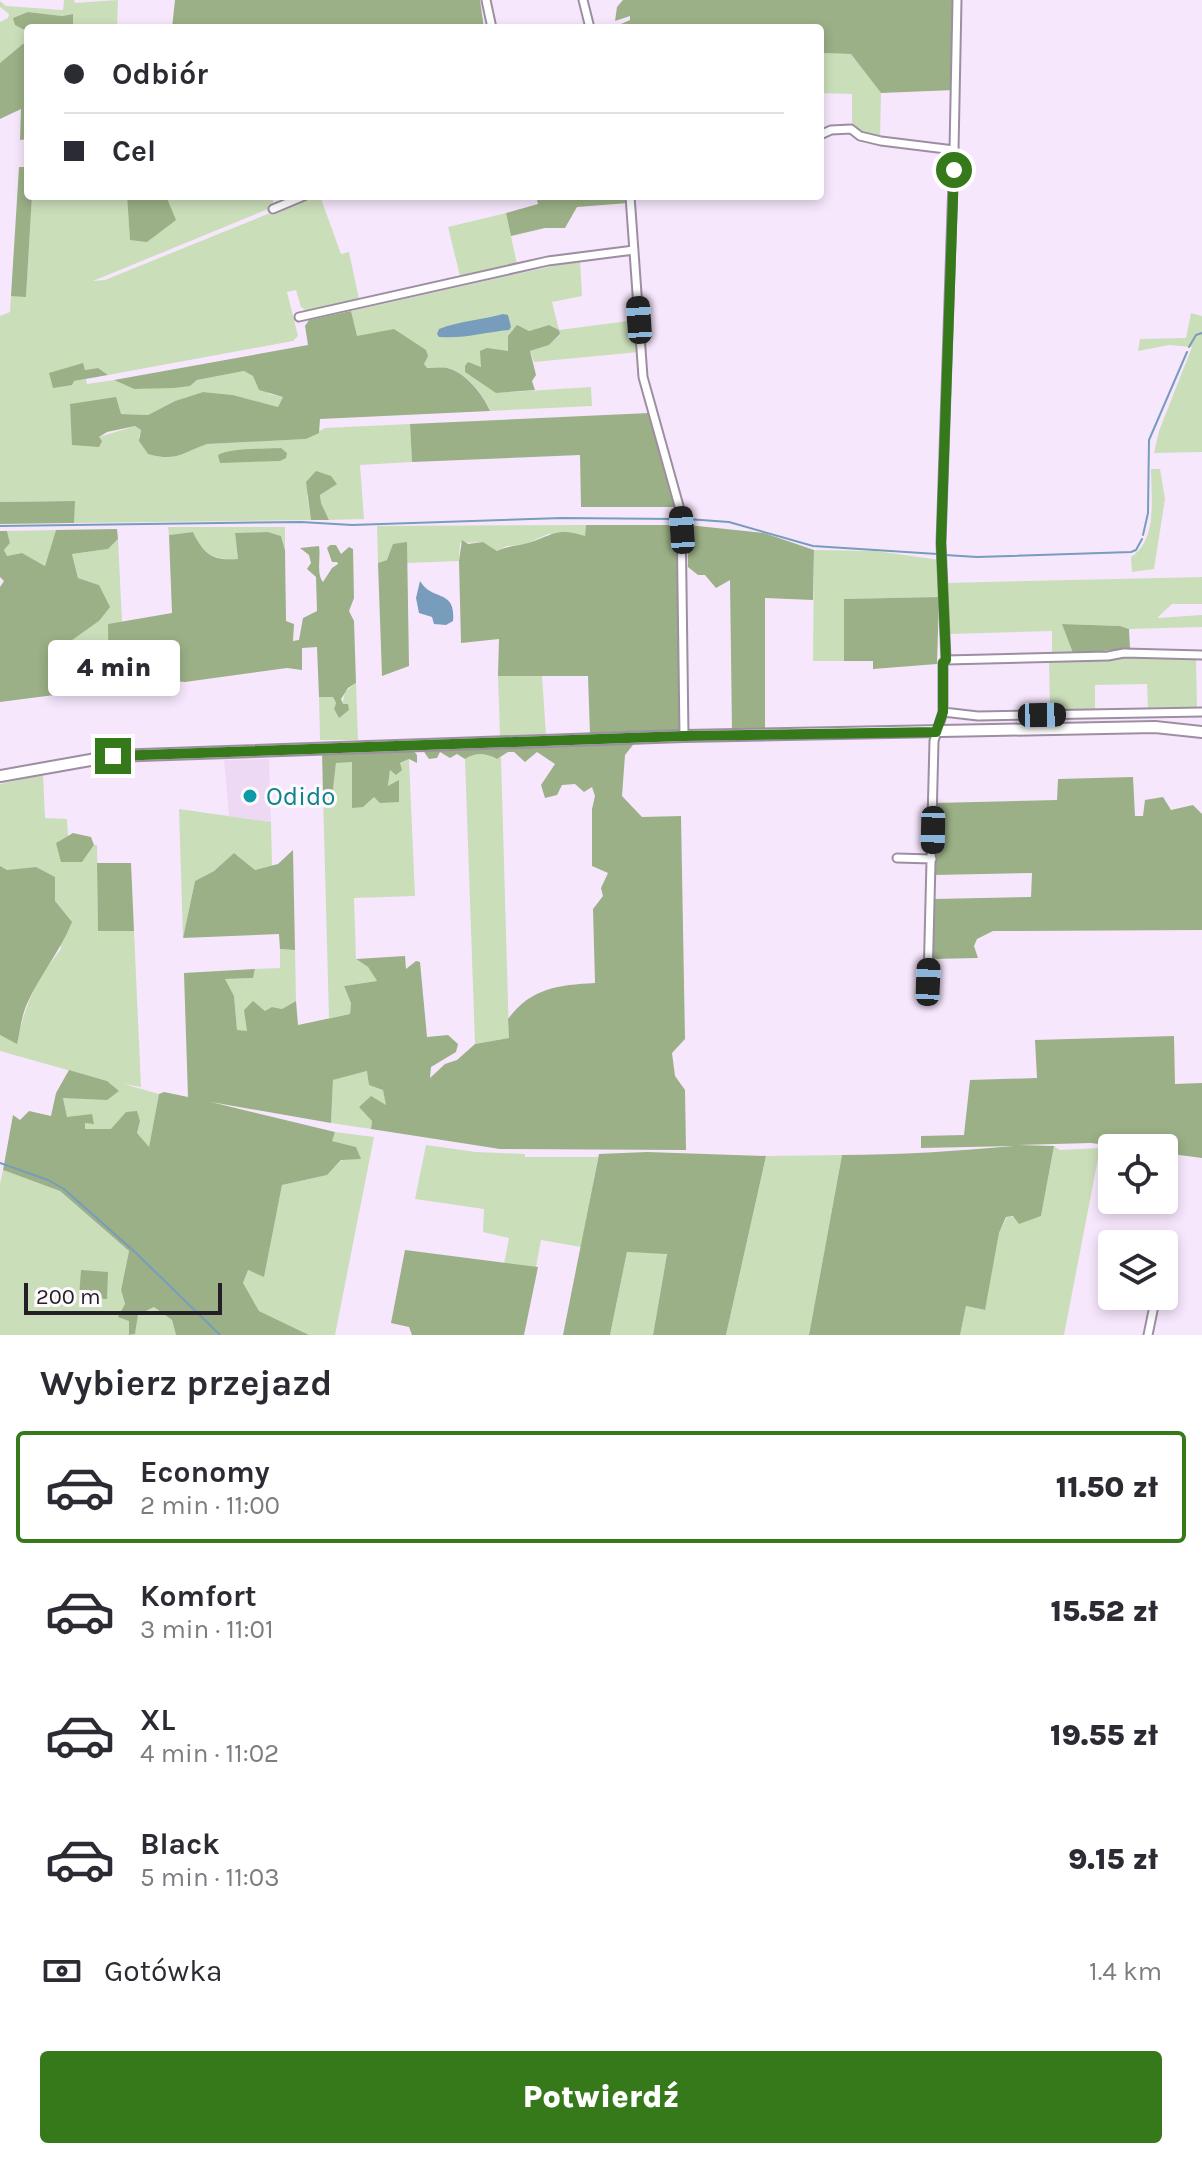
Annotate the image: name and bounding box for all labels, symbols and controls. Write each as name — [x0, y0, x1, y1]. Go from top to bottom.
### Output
text: Odbiór — [112, 56, 208, 92]
text: Cel — [112, 133, 156, 169]
route start — [936, 152, 972, 188]
car — [625, 295, 653, 345]
car — [668, 505, 696, 555]
callout: 4 min — [47, 640, 179, 696]
text: 4 min — [77, 652, 151, 683]
car — [1018, 703, 1066, 727]
route end — [95, 738, 131, 774]
place label: Odido — [266, 781, 336, 812]
marker: Odido — [241, 787, 259, 805]
car — [921, 806, 945, 854]
car — [915, 958, 941, 1006]
map controls — [1098, 1134, 1178, 1310]
button: locate — [1098, 1134, 1178, 1214]
button: layers — [1098, 1230, 1178, 1310]
scale bar — [24, 1279, 222, 1315]
text: 200 m — [36, 1284, 101, 1310]
text: Wybierz przejazd — [40, 1362, 332, 1404]
icon: car — [44, 1451, 116, 1523]
text: Economy — [140, 1454, 270, 1490]
text: 11.50 zł — [1056, 1469, 1158, 1505]
text: 2 min · 11:00 — [140, 1490, 280, 1521]
icon: car — [44, 1575, 116, 1647]
text: Komfort — [140, 1578, 257, 1614]
text: 15.52 zł — [1050, 1593, 1158, 1629]
text: 3 min · 11:01 — [140, 1614, 273, 1645]
icon: car — [44, 1699, 116, 1771]
text: XL — [140, 1702, 175, 1738]
text: 19.55 zł — [1050, 1717, 1158, 1753]
text: 4 min · 11:02 — [140, 1738, 279, 1769]
icon: car — [44, 1823, 116, 1895]
text: Black — [140, 1826, 220, 1862]
text: 9.15 zł — [1068, 1841, 1158, 1877]
text: 5 min · 11:03 — [140, 1862, 280, 1893]
icon: cash — [40, 1949, 84, 1993]
text: Gotówka — [104, 1953, 223, 1989]
text: 1.4 km — [1089, 1956, 1162, 1987]
button: Potwierdź — [40, 2051, 1162, 2143]

